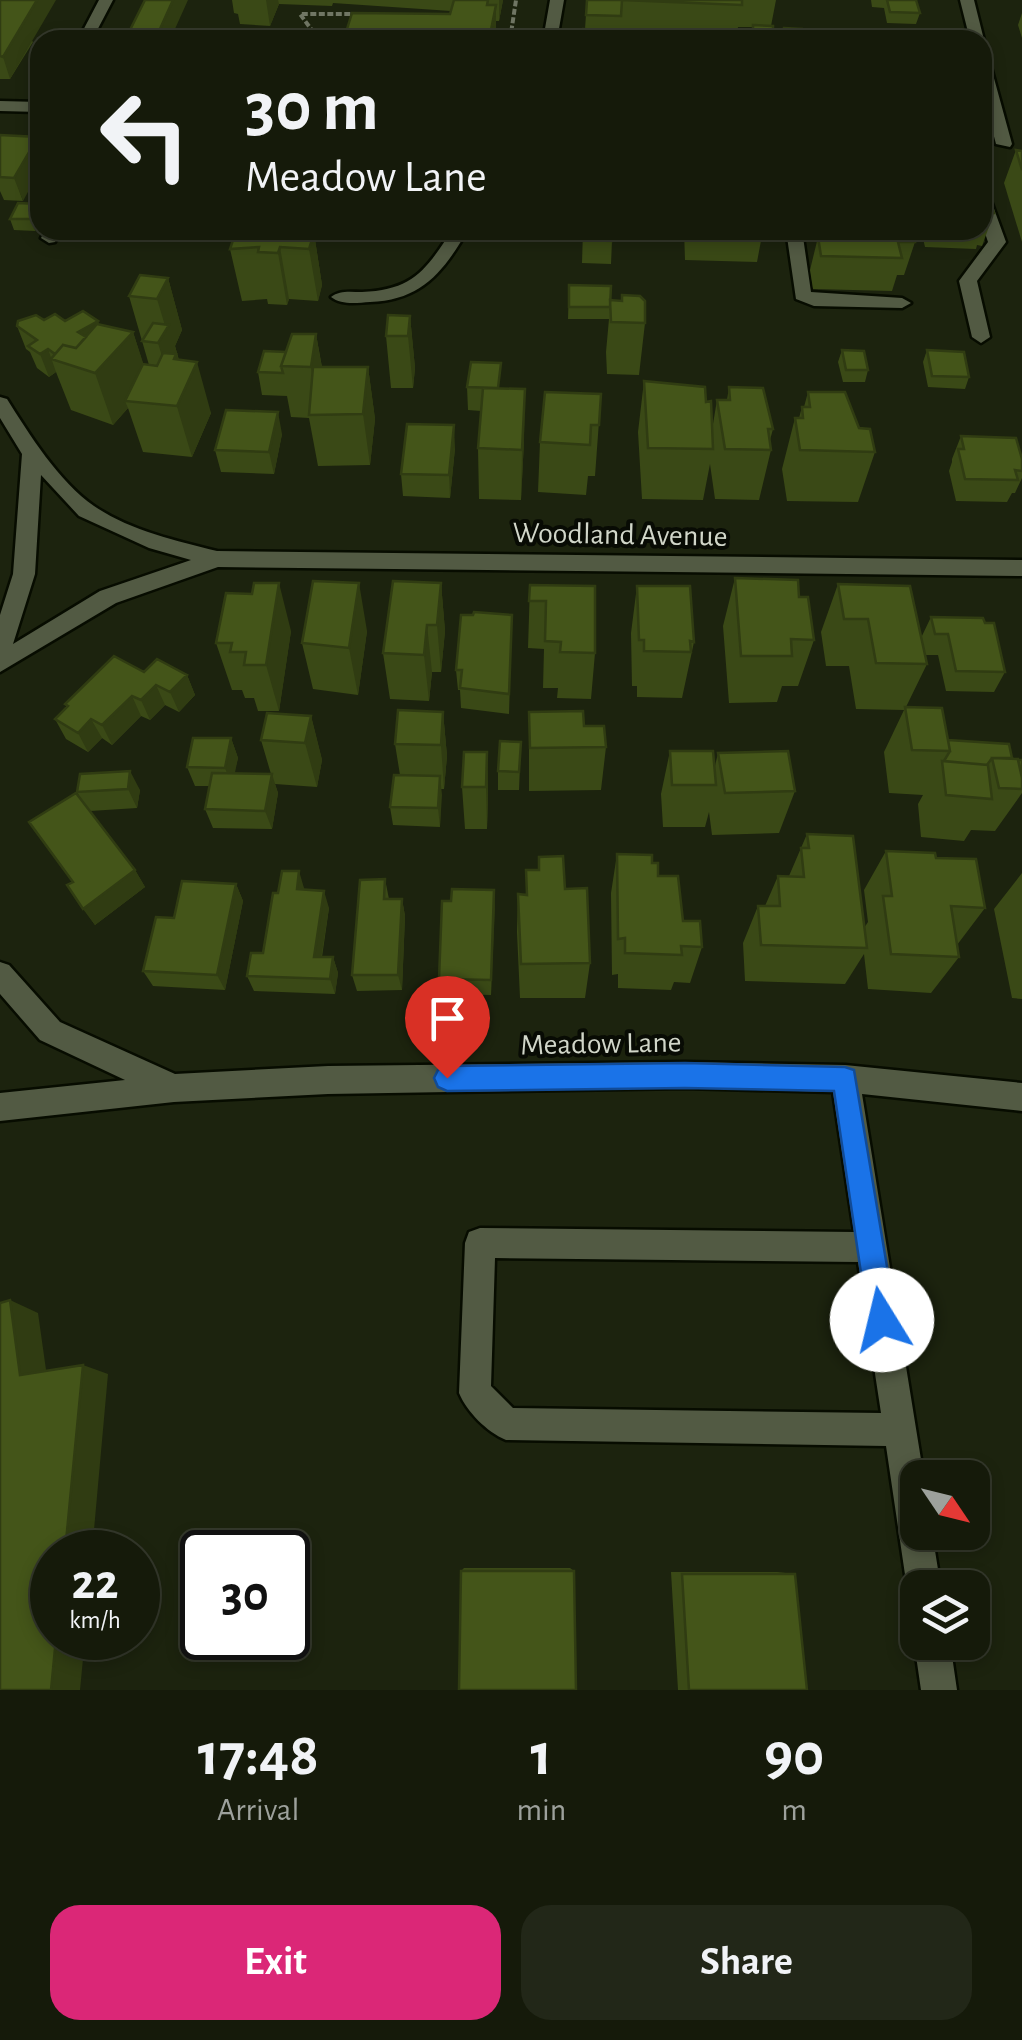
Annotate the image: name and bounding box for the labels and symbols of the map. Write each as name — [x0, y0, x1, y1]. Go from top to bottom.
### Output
street label: Woodland Avenue — [512, 518, 728, 552]
pin — [405, 976, 490, 1079]
street label: Meadow Lane — [520, 1028, 682, 1060]
position arrow — [830, 1268, 934, 1372]
north arrow — [900, 1460, 990, 1550]
speed limit sign: 30 — [180, 1530, 310, 1660]

